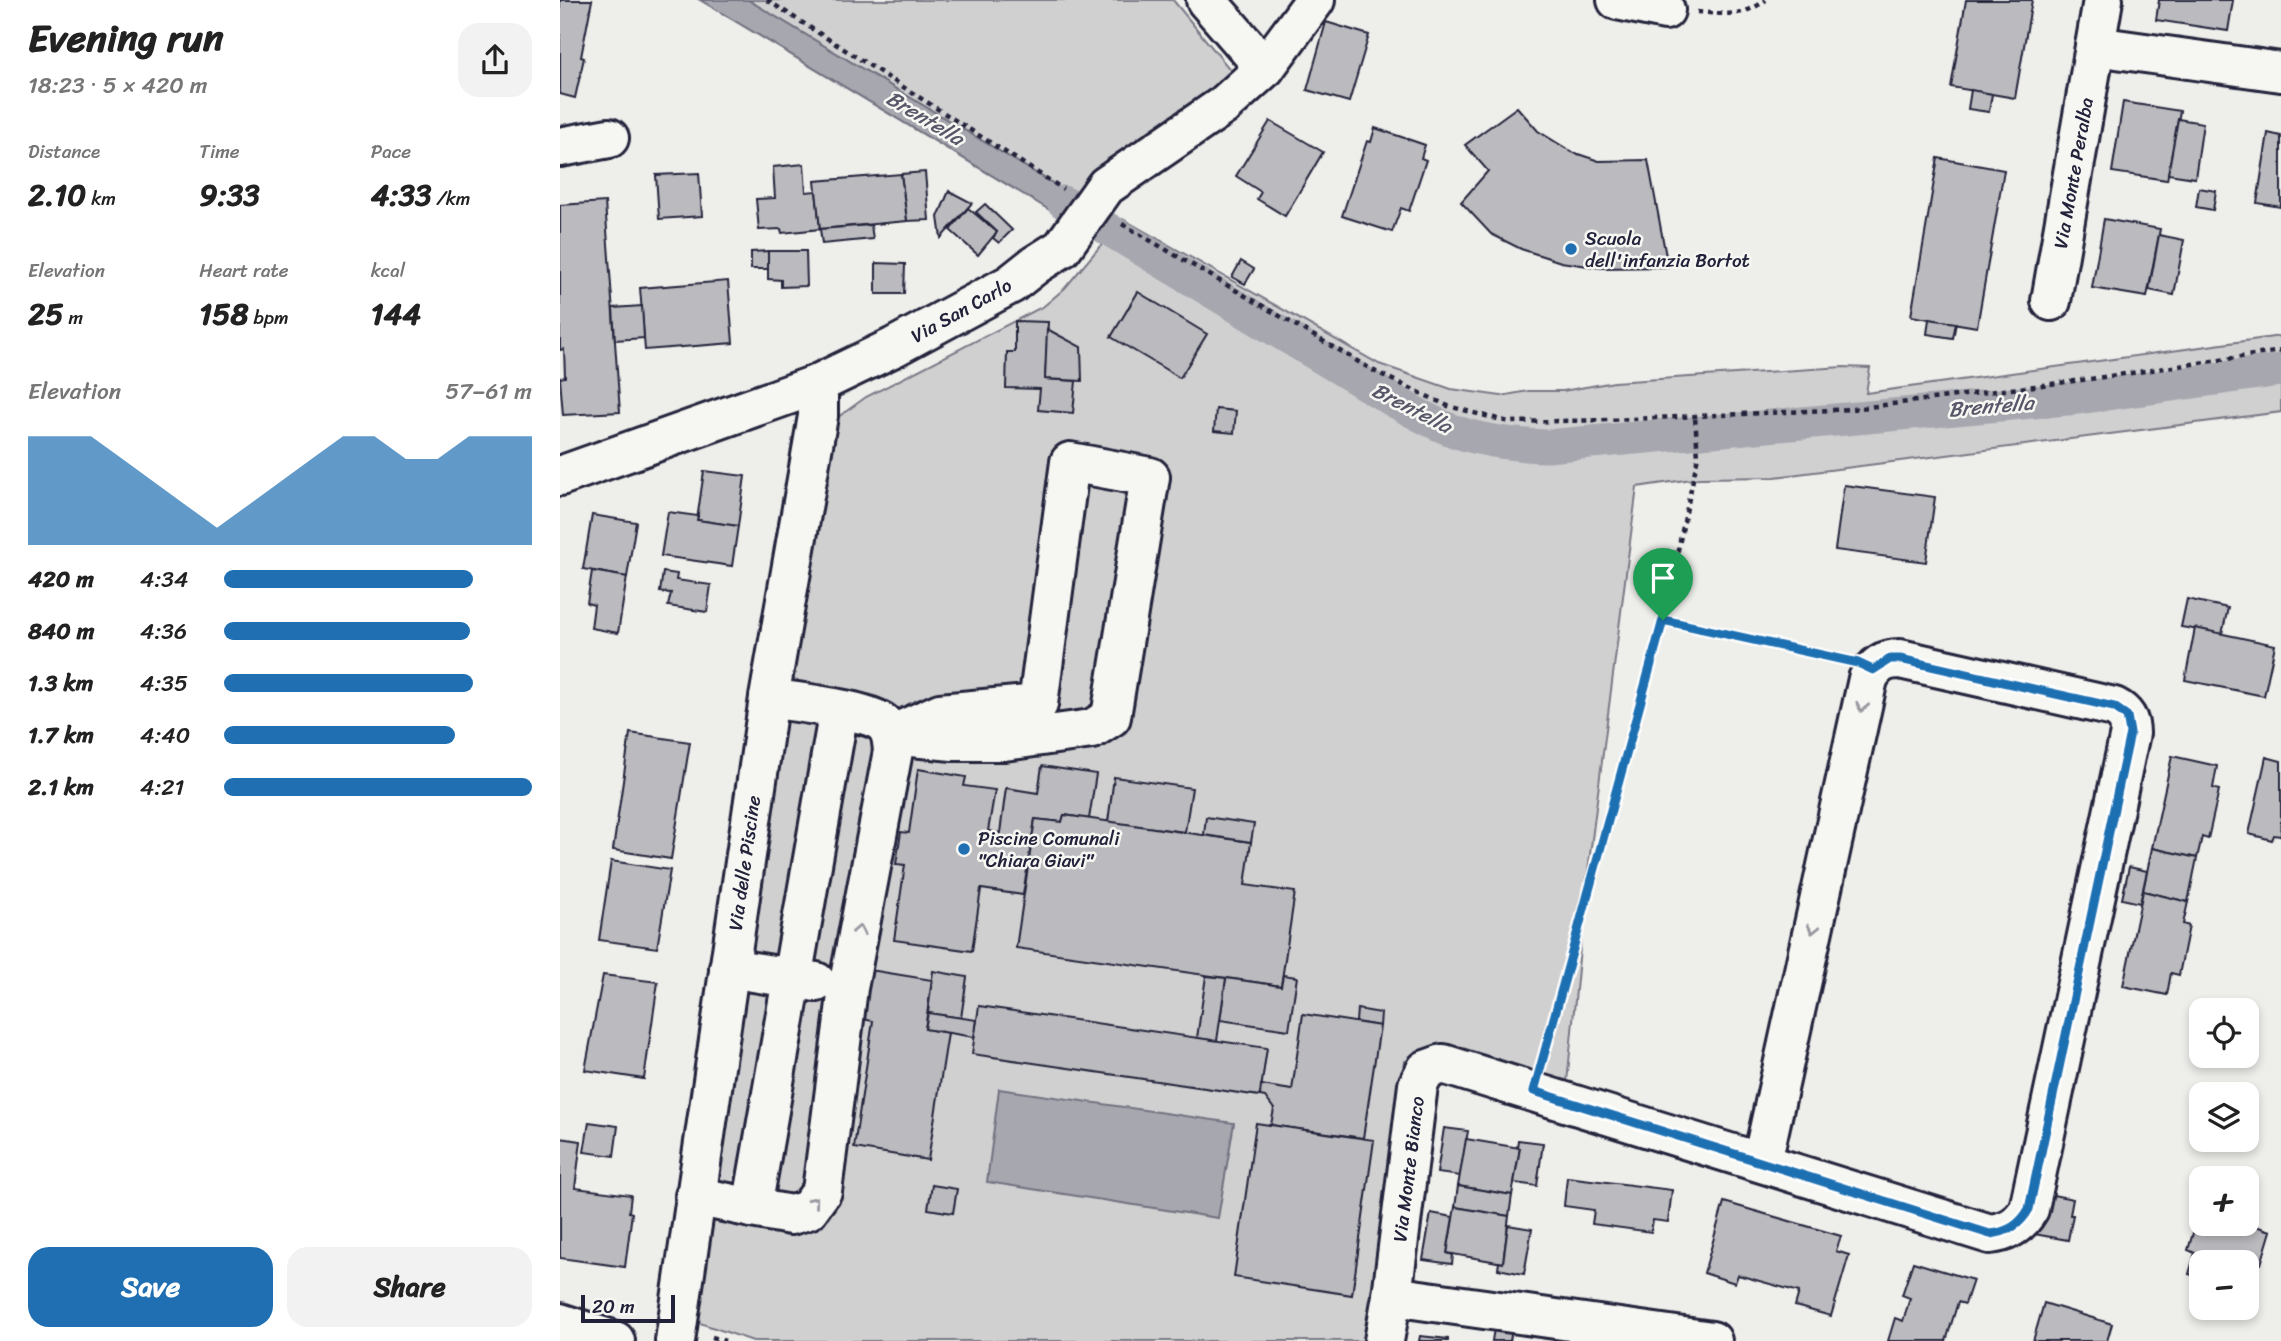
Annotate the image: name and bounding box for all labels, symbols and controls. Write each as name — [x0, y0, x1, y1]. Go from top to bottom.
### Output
text: Evening run — [28, 5, 224, 72]
button: share — [458, 23, 532, 97]
text: 18:23 · 5 × 420 m — [28, 65, 207, 106]
water label: Brentella — [878, 80, 974, 158]
street label: Via Monte Peralba — [2044, 94, 2103, 251]
text: Distance — [28, 135, 100, 168]
text: Time — [199, 135, 240, 168]
text: Pace — [371, 135, 411, 168]
text: 2.10 — [28, 168, 86, 222]
text: 9:33 — [199, 168, 260, 222]
text: 4:33 — [371, 168, 431, 222]
text: km — [86, 182, 116, 215]
text: /km — [431, 182, 470, 215]
place label: Scuola dell'infanzia Bortot — [1585, 222, 1750, 277]
marker: Scuola dell'infanzia Bortot — [1563, 241, 1579, 257]
text: Elevation — [28, 254, 105, 287]
text: Heart rate — [199, 254, 289, 287]
text: kcal — [371, 254, 405, 287]
street label: Via San Carlo — [905, 269, 1018, 352]
text: 25 — [28, 287, 64, 341]
text: 158 — [199, 287, 249, 341]
text: 144 — [371, 287, 421, 341]
text: m — [64, 301, 83, 334]
text: bpm — [249, 301, 289, 334]
text: Elevation — [28, 371, 121, 412]
text: 57–61 m — [445, 371, 532, 412]
water label: Brentella — [1365, 372, 1461, 446]
water label: Brentella — [1947, 383, 2038, 429]
pin — [1633, 548, 1693, 620]
text: 420 m — [28, 559, 94, 600]
text: 4:34 — [140, 559, 188, 600]
icon: arrive — [1644, 559, 1682, 597]
text: 840 m — [28, 611, 94, 652]
text: 4:36 — [140, 611, 187, 652]
text: 1.3 km — [28, 663, 93, 704]
text: 4:35 — [140, 663, 188, 704]
one-way arrow — [1856, 701, 1870, 713]
text: 1.7 km — [28, 715, 94, 756]
text: 4:40 — [140, 715, 190, 756]
text: 2.1 km — [28, 767, 94, 808]
text: 4:21 — [140, 767, 184, 808]
street label: Via delle Piscine — [719, 793, 770, 933]
place label: Piscine Comunali "Chiara Giavi" — [978, 822, 1120, 877]
marker: Piscine Comunali "Chiara Giavi" — [956, 841, 972, 857]
one-way arrow — [1807, 923, 1821, 935]
one-way arrow — [851, 924, 866, 936]
map controls — [2189, 998, 2259, 1320]
button: locate — [2189, 998, 2259, 1068]
button: layers — [2189, 1082, 2259, 1152]
street label: Via Monte Bianco — [1383, 1094, 1434, 1244]
button: + — [2189, 1166, 2259, 1236]
one-way arrow — [806, 1196, 819, 1208]
button: Save — [28, 1247, 273, 1327]
button: Share — [287, 1247, 532, 1327]
button: − — [2189, 1250, 2259, 1320]
text: 20 m — [592, 1290, 635, 1323]
scale bar — [581, 1292, 676, 1324]

